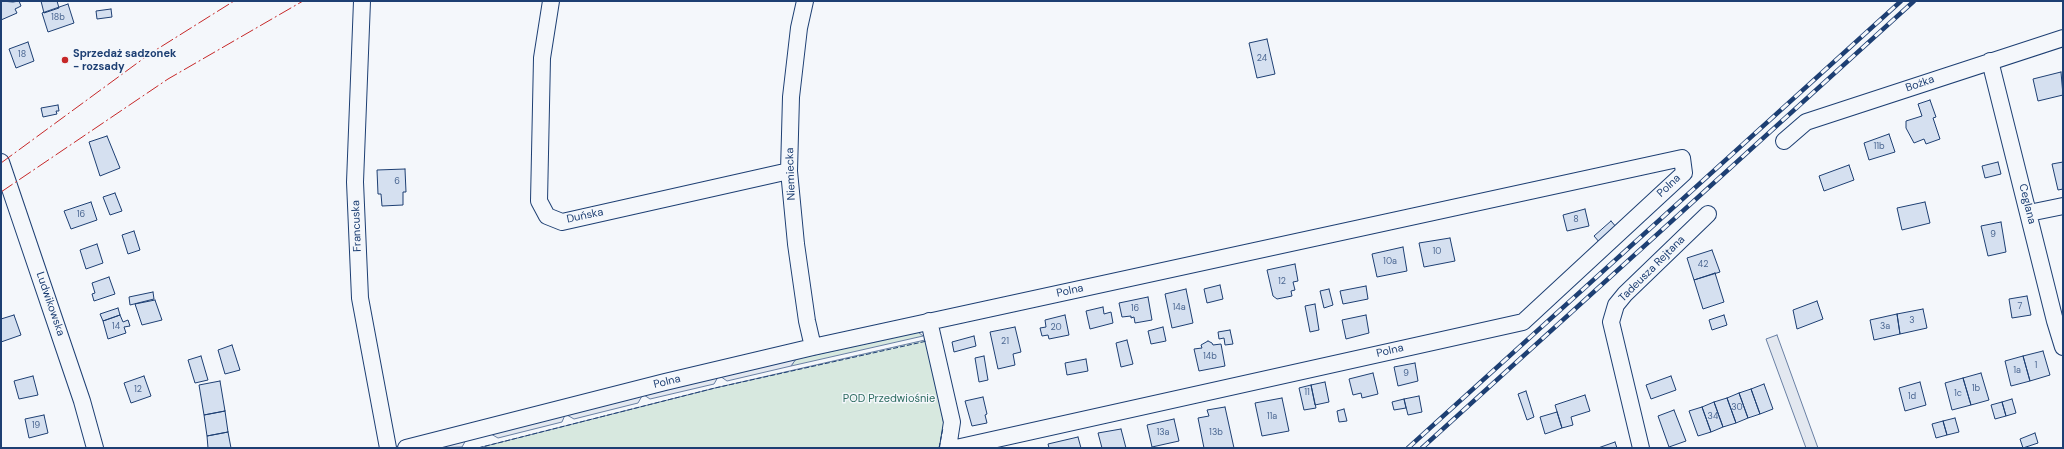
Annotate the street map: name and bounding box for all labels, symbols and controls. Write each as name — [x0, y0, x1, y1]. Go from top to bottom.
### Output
house number: 18b — [51, 13, 65, 23]
place label: Sprzedaż sadzonek - rozsady — [73, 47, 176, 73]
house number: 18 — [18, 50, 26, 60]
house number: 24 — [1257, 54, 1267, 64]
marker: Sprzedaż sadzonek - rozsady — [60, 55, 70, 65]
street label: Bożka — [1904, 73, 1936, 95]
house number: 11b — [1873, 142, 1885, 152]
street label: Niemiecka — [783, 147, 799, 201]
street label: Polna — [1655, 172, 1683, 200]
house number: 6 — [394, 177, 400, 187]
street label: Ceglana — [2016, 183, 2038, 225]
street label: Francuska — [349, 200, 365, 252]
street label: Duńska — [565, 206, 605, 226]
house number: 16 — [77, 210, 85, 220]
house number: 8 — [1573, 215, 1579, 225]
house number: 9 — [1990, 230, 1996, 240]
street label: Tadeusza Rejtana — [1616, 233, 1688, 305]
house number: 10 — [1433, 247, 1441, 257]
house number: 10a — [1383, 257, 1397, 267]
house number: 42 — [1698, 260, 1708, 270]
street label: Ludwikowska — [33, 270, 67, 338]
house number: 12 — [1278, 277, 1286, 287]
street label: Polna — [1055, 282, 1085, 300]
house number: 7 — [2018, 302, 2022, 312]
house number: 14a — [1172, 303, 1186, 313]
house number: 16 — [1131, 304, 1139, 314]
house number: 3 — [1909, 316, 1915, 326]
house number: 14 — [112, 322, 120, 332]
house number: 3a — [1880, 322, 1890, 332]
house number: 20 — [1050, 323, 1062, 333]
house number: 21 — [1001, 337, 1009, 347]
street label: Polna — [1375, 341, 1405, 361]
house number: 14b — [1203, 352, 1217, 362]
house number: 1 — [2035, 361, 2037, 371]
house number: 1a — [2013, 366, 2021, 376]
house number: 9 — [1403, 369, 1409, 379]
street label: Polna — [652, 372, 682, 392]
house number: 1b — [1972, 384, 1980, 394]
house number: 12 — [134, 385, 142, 395]
house number: 11 — [1304, 388, 1310, 398]
house number: 1c — [1954, 389, 1962, 399]
park label: POD Przedwiośnie — [843, 392, 935, 406]
house number: 1d — [1908, 392, 1916, 402]
house number: 30 — [1731, 403, 1743, 413]
house number: 11a — [1267, 412, 1277, 422]
house number: 34 — [1708, 412, 1718, 422]
house number: 19 — [32, 421, 40, 431]
house number: 13a — [1156, 428, 1170, 438]
house number: 13b — [1209, 428, 1223, 438]

